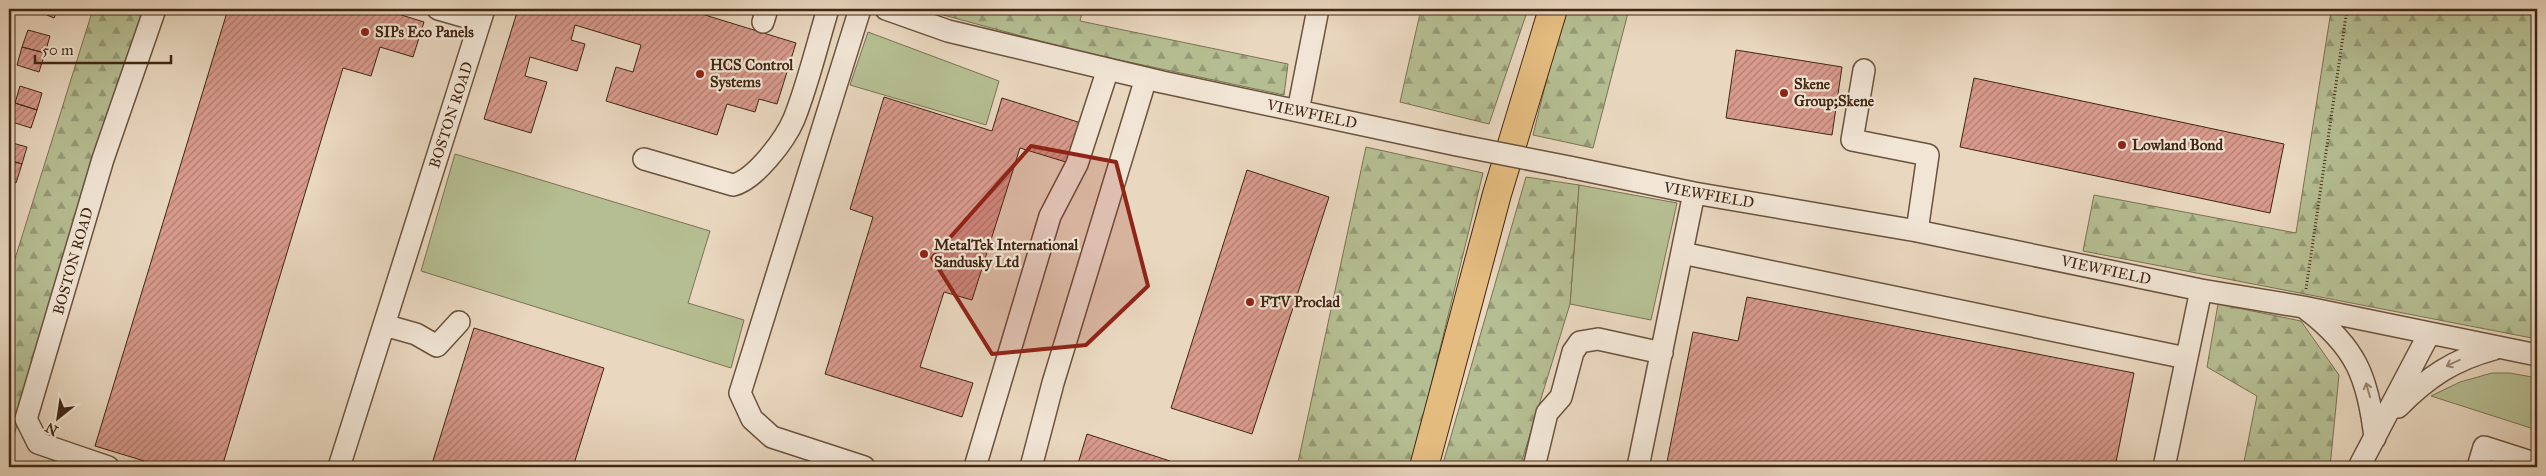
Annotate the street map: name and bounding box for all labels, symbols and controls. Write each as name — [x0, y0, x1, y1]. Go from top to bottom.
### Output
place label: SIPs Eco Panels — [375, 23, 474, 41]
marker: SIPs Eco Panels — [359, 26, 371, 38]
scale bar — [35, 32, 171, 64]
text: 50 m — [42, 41, 74, 59]
place label: HCS Control Systems — [710, 56, 794, 92]
street label: BOSTON ROAD — [425, 59, 477, 171]
marker: HCS Control Systems — [694, 68, 706, 80]
place label: Skene Group;Skene — [1794, 75, 1875, 111]
marker: Skene Group;Skene — [1778, 87, 1790, 99]
street label: VIEWFIELD — [1264, 95, 1359, 132]
place label: Lowland Bond — [2132, 136, 2223, 154]
marker: Lowland Bond — [2116, 139, 2128, 151]
street label: VIEWFIELD — [1661, 178, 1756, 212]
street label: BOSTON ROAD — [49, 205, 97, 317]
place label: MetalTek International Sandusky Ltd — [934, 236, 1079, 272]
marker: MetalTek International Sandusky Ltd — [918, 248, 930, 260]
street label: VIEWFIELD — [2058, 251, 2153, 288]
place label: FTV Proclad — [1260, 293, 1340, 311]
marker: FTV Proclad — [1244, 296, 1256, 308]
one-way arrow — [2446, 359, 2461, 368]
one-way arrow — [2362, 382, 2372, 398]
north arrow — [32, 394, 82, 444]
text: N — [42, 418, 61, 439]

